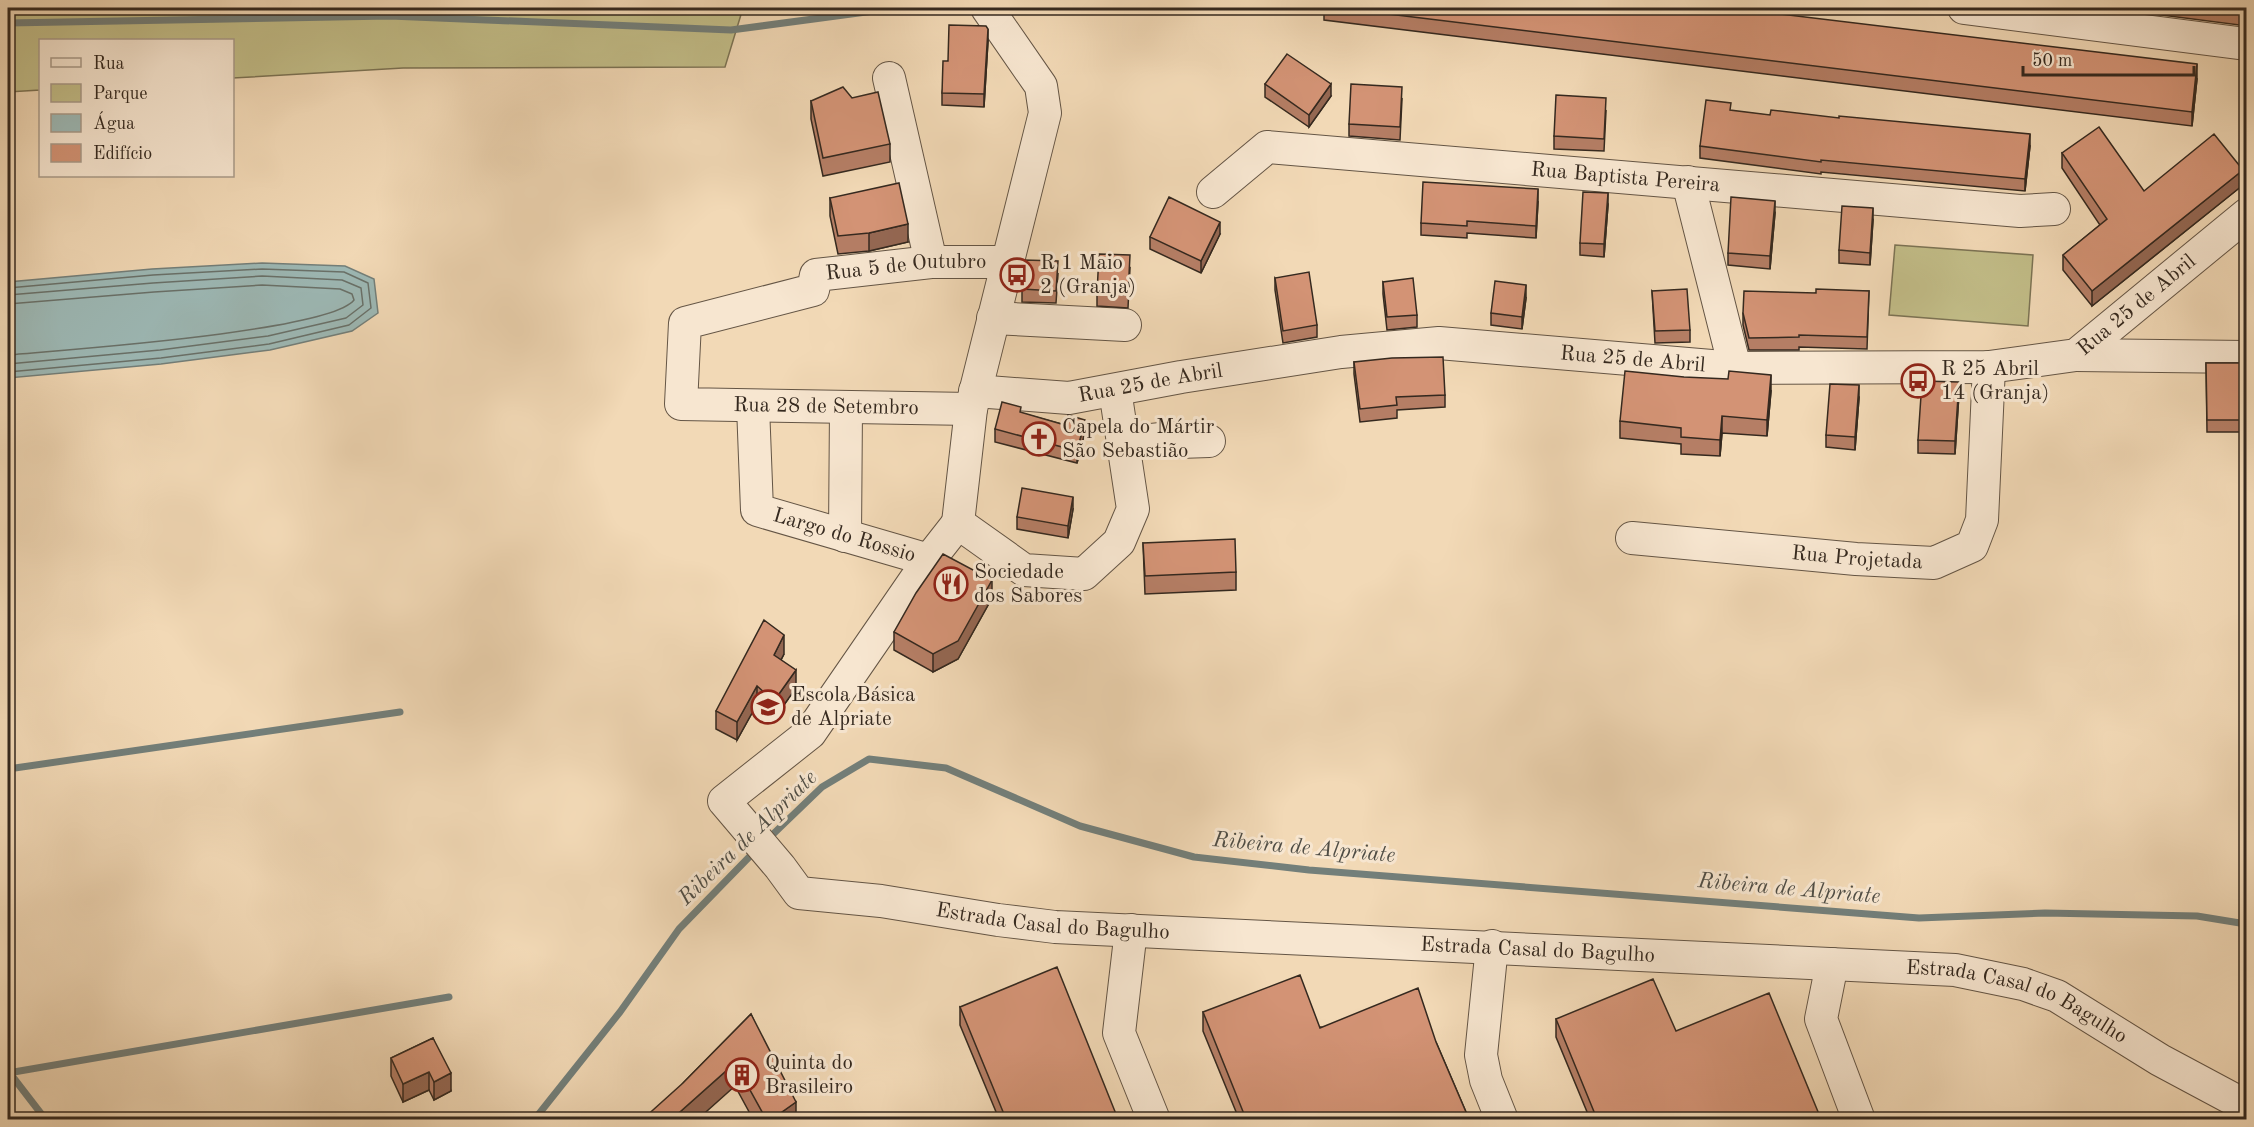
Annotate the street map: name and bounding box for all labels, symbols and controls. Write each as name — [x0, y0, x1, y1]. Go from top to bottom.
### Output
legend — [39, 39, 234, 177]
scale bar — [2023, 39, 2194, 77]
text: 50 m — [2032, 52, 2072, 70]
text: Rua — [93, 55, 124, 73]
text: Parque — [93, 85, 148, 103]
text: Água — [93, 111, 135, 133]
text: Edifício — [93, 145, 152, 163]
street label: Rua Baptista Pereira — [1530, 159, 1721, 196]
street label: Rua 25 de Abril — [2074, 250, 2200, 360]
street label: Rua 5 de Outubro — [824, 252, 986, 284]
place label: R 1 Maio 2 (Granja) — [1040, 253, 1136, 298]
bus stop icon: R 1 Maio 2 (Granja) — [999, 257, 1035, 293]
street label: Rua 25 de Abril — [1559, 343, 1707, 376]
place label: R 25 Abril 14 (Granja) — [1941, 359, 2049, 404]
street label: Rua 25 de Abril — [1077, 360, 1224, 407]
bus stop icon: R 25 Abril 14 (Granja) — [1900, 363, 1936, 399]
street label: Rua 28 de Setembro — [733, 395, 919, 419]
place label: Capela do Mártir São Sebastião — [1062, 417, 1215, 462]
church icon: Capela do Mártir São Sebastião — [1021, 421, 1057, 457]
street label: Largo do Rossio — [770, 505, 918, 566]
street label: Rua Projetada — [1791, 543, 1923, 573]
place label: Sociedade dos Sabores — [974, 562, 1082, 607]
restaurant icon: Sociedade dos Sabores — [933, 566, 969, 602]
place label: Escola Básica de Alpriate — [791, 685, 915, 730]
school or university icon: Escola Básica de Alpriate — [750, 689, 786, 725]
water label: Ribeira de Alpriate — [674, 766, 822, 910]
water label: Ribeira de Alpriate — [1211, 829, 1396, 867]
water label: Ribeira de Alpriate — [1696, 870, 1881, 908]
street label: Estrada Casal do Bagulho — [934, 900, 1170, 943]
street label: Estrada Casal do Bagulho — [1420, 934, 1656, 966]
street label: Estrada Casal do Bagulho — [1905, 957, 2131, 1047]
place label: Quinta do Brasileiro — [765, 1053, 853, 1098]
building icon: Quinta do Brasileiro — [724, 1057, 760, 1093]

